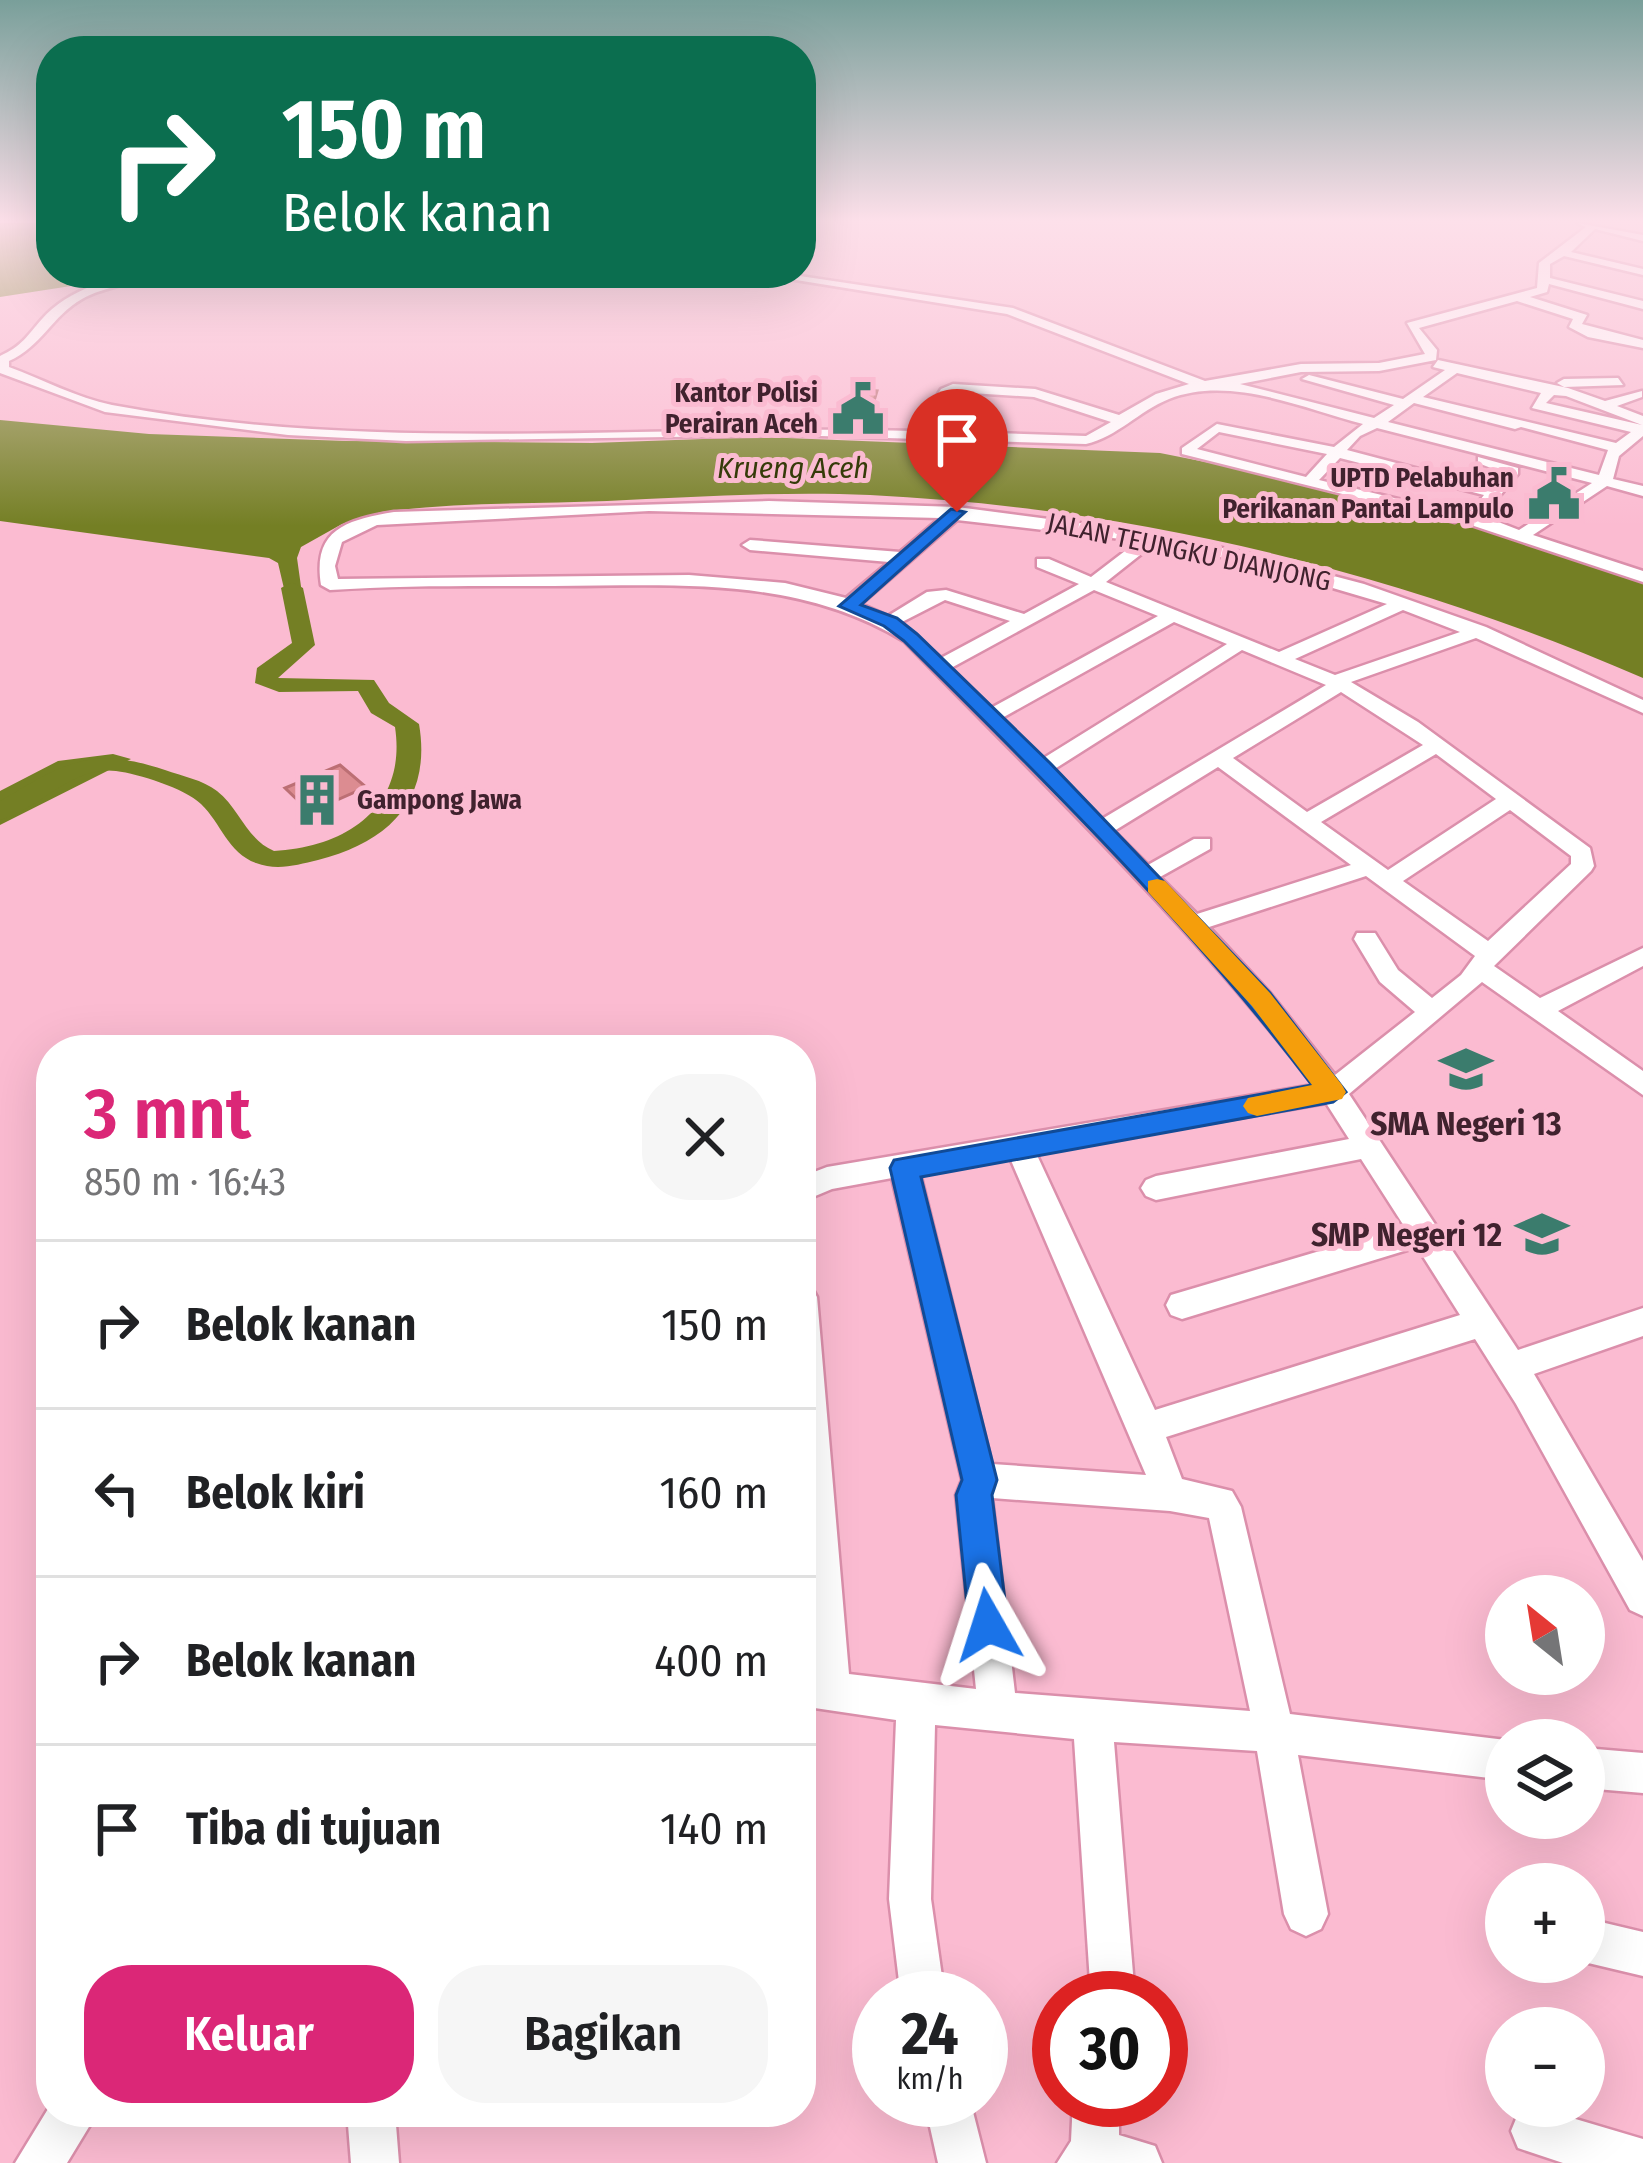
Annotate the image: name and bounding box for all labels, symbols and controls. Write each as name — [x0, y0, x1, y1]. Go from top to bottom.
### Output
text: 150 m — [282, 79, 486, 180]
icon: right — [84, 84, 240, 240]
text: Belok kanan — [282, 181, 553, 245]
place label: Kantor Polisi Perairan Aceh — [665, 377, 818, 440]
public building icon: Kantor Polisi Perairan Aceh — [829, 380, 887, 438]
pin — [906, 389, 1008, 512]
icon: arrive — [924, 407, 990, 473]
water label: Krueng Aceh — [717, 450, 869, 486]
place label: UPTD Pelabuhan Perikanan Pantai Lampulo — [1222, 462, 1514, 525]
public building icon: UPTD Pelabuhan Perikanan Pantai Lampulo — [1525, 465, 1583, 523]
street label: JALAN TEUNGKU DIANJONG — [1044, 506, 1334, 598]
building icon: Gampong Jawa — [288, 771, 346, 829]
place label: Gampong Jawa — [357, 784, 522, 816]
school or university icon: SMA Negeri 13 — [1437, 1040, 1495, 1098]
text: 3 mnt — [84, 1071, 251, 1157]
button: close — [642, 1074, 768, 1200]
place label: SMA Negeri 13 — [1370, 1104, 1562, 1144]
text: 850 m · 16:43 — [84, 1159, 286, 1205]
school or university icon: SMP Negeri 12 — [1513, 1205, 1571, 1263]
place label: SMP Negeri 12 — [1311, 1215, 1502, 1255]
icon: right — [84, 1292, 150, 1358]
text: Belok kanan — [186, 1298, 416, 1352]
text: 150 m — [661, 1298, 768, 1352]
icon: left — [84, 1460, 150, 1526]
text: Belok kiri — [186, 1466, 365, 1520]
text: 160 m — [660, 1466, 768, 1520]
position arrow — [925, 1562, 1051, 1688]
north arrow — [1485, 1575, 1605, 1695]
map controls — [1485, 1575, 1605, 2127]
icon: right — [84, 1628, 150, 1694]
text: Belok kanan — [186, 1634, 416, 1688]
text: 400 m — [654, 1634, 768, 1688]
button: layers — [1485, 1719, 1605, 1839]
icon: arrive — [84, 1796, 150, 1862]
text: Tiba di tujuan — [186, 1802, 441, 1856]
text: 140 m — [660, 1802, 768, 1856]
button: + — [1485, 1863, 1605, 1983]
button: Keluar — [84, 1965, 414, 2103]
button: Bagikan — [438, 1965, 768, 2103]
speed limit sign: 30 — [1032, 1971, 1188, 2127]
text: 24 — [901, 1998, 959, 2070]
button: − — [1485, 2007, 1605, 2127]
text: km/h — [897, 2061, 963, 2097]

